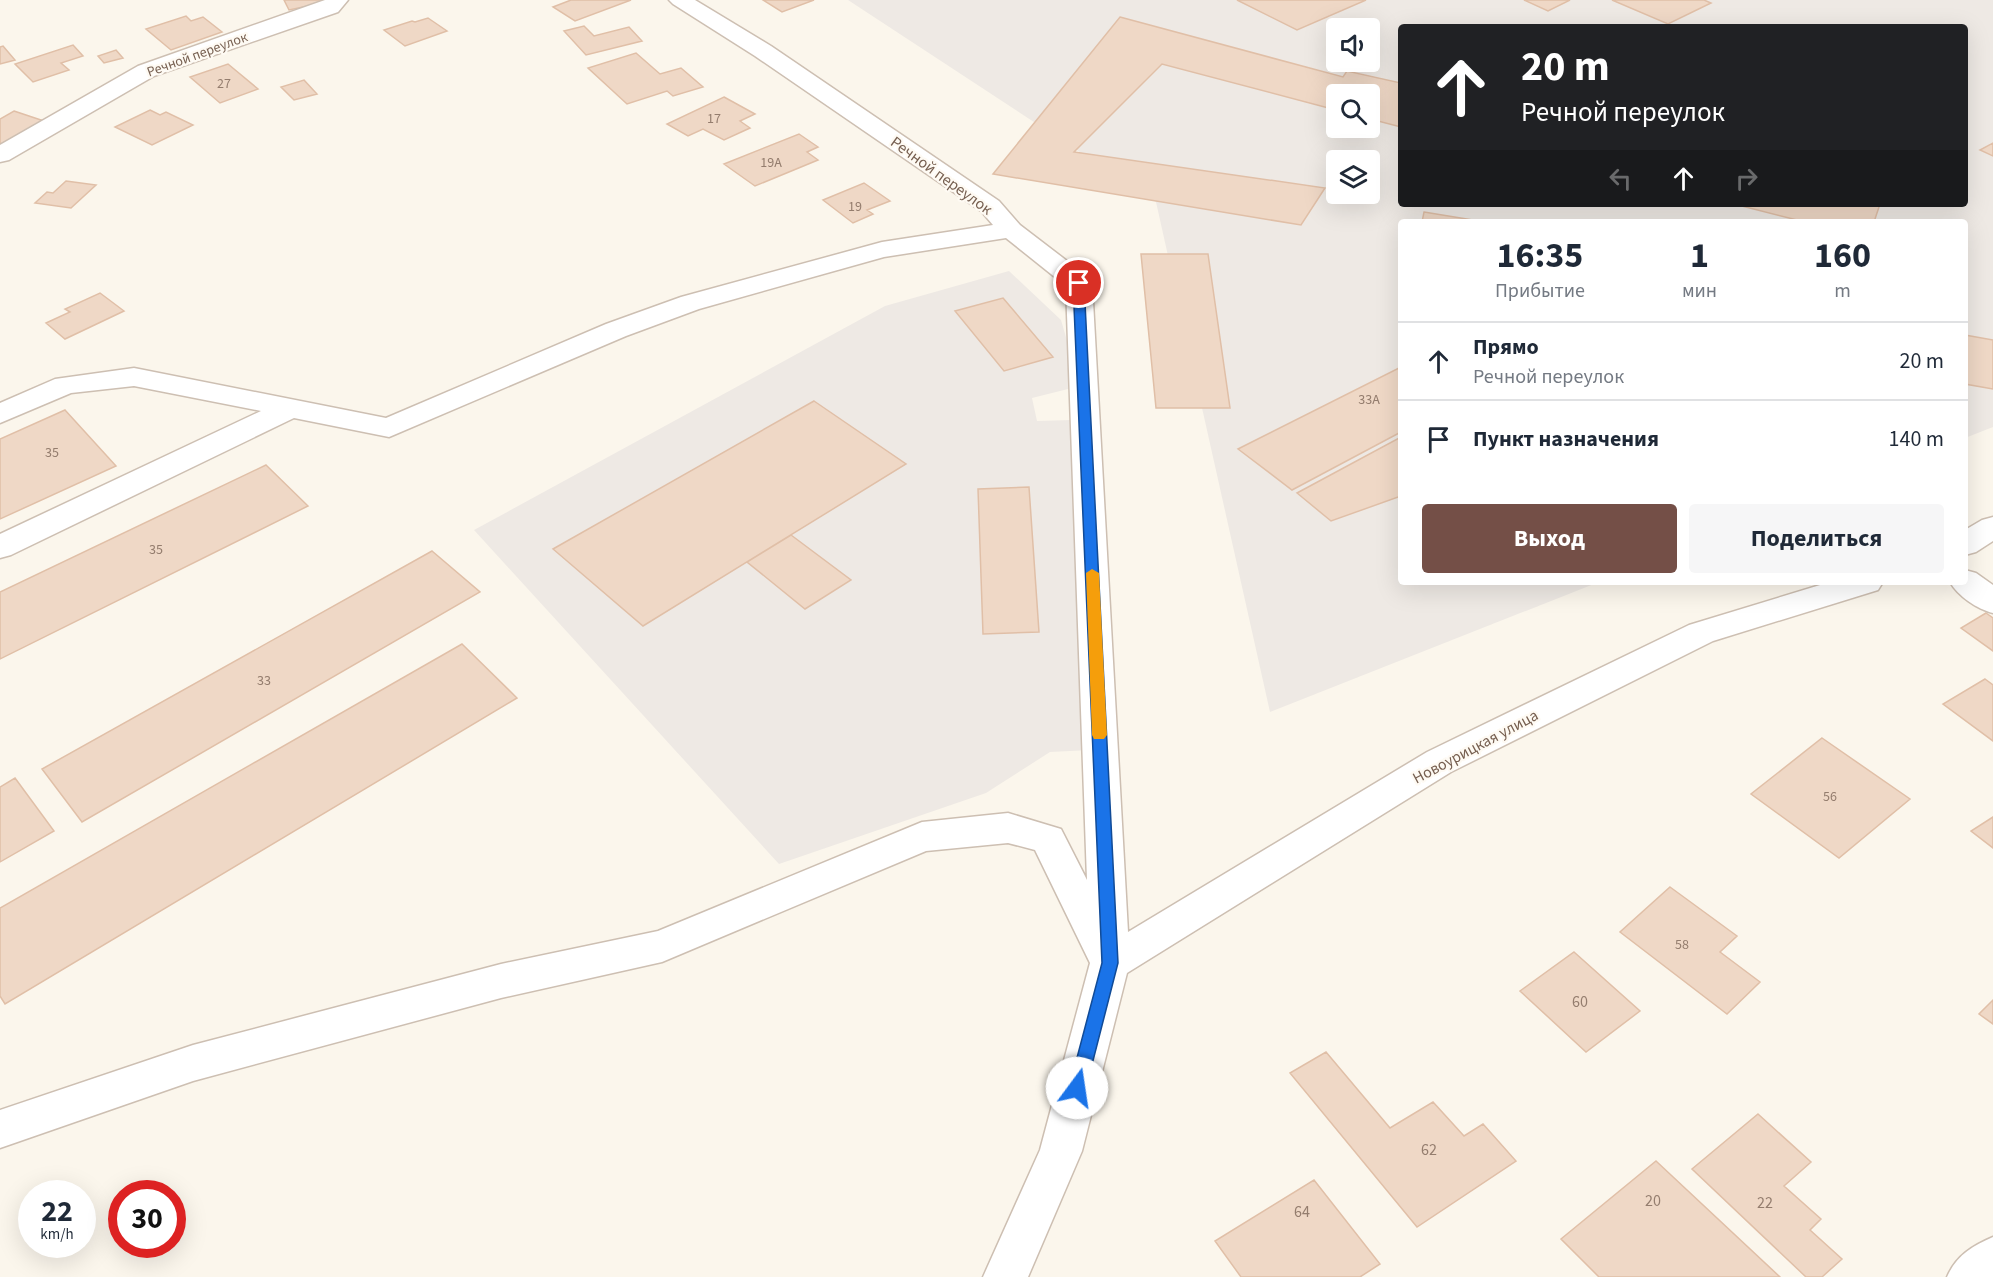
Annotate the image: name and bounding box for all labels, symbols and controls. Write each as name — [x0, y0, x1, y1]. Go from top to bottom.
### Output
map controls — [1326, 18, 1380, 204]
button: sound — [1326, 18, 1380, 72]
street label: Речной переулок — [144, 27, 251, 82]
text: 20 m — [1521, 37, 1610, 97]
icon: ahead — [1422, 48, 1500, 126]
house number: 27 — [217, 74, 231, 94]
button: search — [1326, 84, 1380, 138]
text: Речной переулок — [1521, 93, 1725, 132]
house number: 17 — [707, 109, 721, 129]
street label: Речной переулок — [886, 131, 997, 220]
button: layers — [1326, 150, 1380, 204]
house number: 19А — [760, 153, 782, 173]
icon: left — [1604, 162, 1637, 195]
icon: ahead — [1667, 162, 1700, 195]
icon: right — [1730, 162, 1763, 195]
house number: 19 — [848, 197, 862, 217]
text: 16:35 — [1497, 230, 1583, 281]
text: 1 — [1690, 230, 1709, 281]
text: 160 — [1814, 230, 1871, 281]
pin — [1053, 257, 1104, 308]
icon: arrive — [1062, 266, 1095, 299]
text: Прибытие — [1495, 277, 1585, 305]
text: мин — [1682, 277, 1717, 305]
text: m — [1834, 277, 1851, 305]
text: Прямо — [1473, 331, 1539, 363]
icon: ahead — [1422, 345, 1455, 378]
text: 20 m — [1899, 345, 1944, 377]
text: Речной переулок — [1473, 363, 1624, 391]
house number: 33А — [1358, 390, 1380, 410]
icon: arrive — [1422, 423, 1455, 456]
text: Пункт назначения — [1473, 423, 1659, 455]
text: 140 m — [1889, 423, 1944, 455]
house number: 35 — [45, 443, 59, 463]
button: Выход — [1422, 504, 1677, 573]
button: Поделиться — [1689, 504, 1944, 573]
house number: 35 — [149, 540, 163, 560]
house number: 33 — [257, 671, 271, 691]
street label: Новоурицкая улица — [1409, 704, 1542, 789]
house number: 56 — [1823, 787, 1837, 807]
house number: 58 — [1675, 935, 1689, 955]
house number: 60 — [1572, 991, 1588, 1013]
position arrow — [1045, 1056, 1109, 1120]
house number: 62 — [1421, 1139, 1437, 1161]
speed limit sign: 30 — [108, 1180, 186, 1258]
text: 22 — [41, 1190, 73, 1233]
house number: 20 — [1645, 1190, 1661, 1212]
house number: 22 — [1757, 1192, 1773, 1214]
house number: 64 — [1294, 1201, 1310, 1223]
text: km/h — [40, 1224, 74, 1245]

